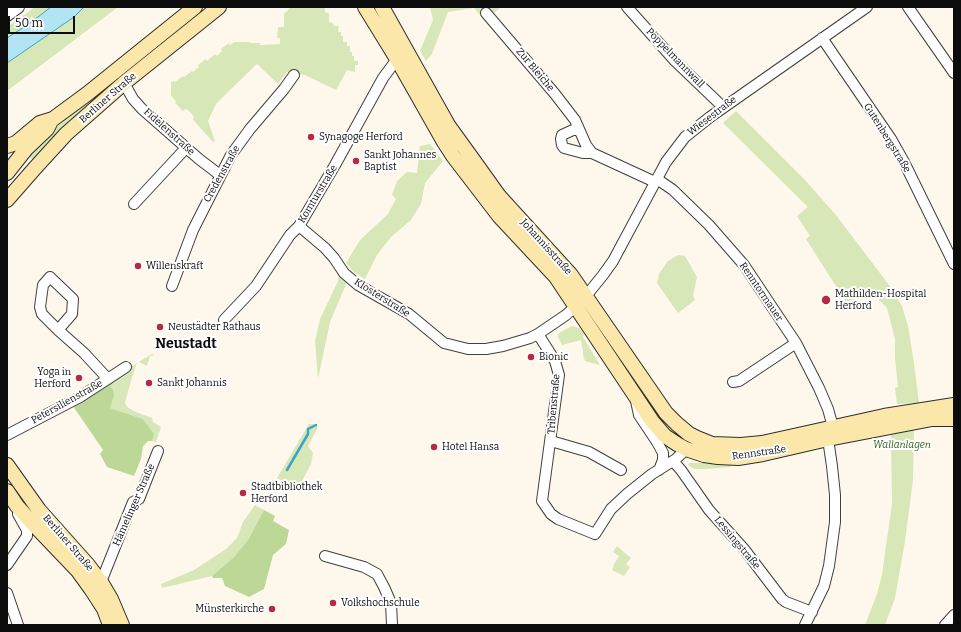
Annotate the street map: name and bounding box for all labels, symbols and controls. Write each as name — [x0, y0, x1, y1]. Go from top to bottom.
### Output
scale bar — [10, 8, 77, 34]
text: 50 m — [15, 16, 43, 30]
street label: Pöppelmannwall — [644, 26, 706, 90]
street label: Zur Bleiche — [513, 46, 557, 94]
street label: Berliner Straße — [77, 70, 139, 126]
street label: Wiesestraße — [685, 94, 739, 138]
street label: Gutenbergstraße — [861, 101, 913, 175]
street label: Fidelenstraße — [141, 106, 197, 158]
place label: Synagoge Herford — [319, 131, 403, 143]
marker: Synagoge Herford — [306, 132, 316, 142]
street label: Credenstraße — [201, 143, 243, 205]
place label: Sankt Johannes Baptist — [364, 149, 436, 172]
marker: Sankt Johannes Baptist — [351, 156, 361, 166]
street label: Komturstraße — [296, 163, 340, 225]
street label: Johannisstraße — [518, 217, 574, 277]
place label: Willenskraft — [146, 260, 203, 272]
street label: Renntormauer — [737, 260, 785, 324]
marker: Willenskraft — [133, 261, 143, 271]
street label: Klosterstraße — [352, 276, 412, 320]
place label: Mathilden-Hospital Herford — [835, 288, 926, 312]
marker: Mathilden-Hospital Herford — [820, 294, 832, 306]
place label: Neustädter Rathaus — [168, 321, 261, 333]
marker: Neustädter Rathaus — [155, 322, 165, 332]
district label: Neustadt — [155, 336, 217, 352]
place label: Bionic — [539, 351, 568, 363]
marker: Bionic — [526, 352, 536, 362]
place label: Yoga in Herford — [34, 366, 71, 390]
marker: Yoga in Herford — [74, 373, 84, 383]
street label: Tribenstraße — [545, 373, 563, 435]
street label: Petersilienstraße — [29, 377, 105, 427]
place label: Sankt Johannis — [157, 377, 227, 389]
marker: Sankt Johannis — [144, 378, 154, 388]
park label: Wallanlagen — [873, 439, 931, 451]
place label: Hotel Hansa — [442, 441, 499, 453]
marker: Hotel Hansa — [429, 442, 439, 452]
street label: Rennstraße — [731, 443, 787, 463]
street label: Hämelinger Straße — [110, 462, 158, 548]
place label: Stadtbibliothek Herford — [251, 481, 322, 504]
marker: Stadtbibliothek Herford — [238, 488, 248, 498]
street label: Berliner Straße — [40, 512, 96, 574]
street label: Lessingstraße — [711, 514, 763, 572]
place label: Volkshochschule — [341, 597, 420, 609]
marker: Volkshochschule — [328, 598, 338, 608]
place label: Münsterkirche — [195, 603, 264, 615]
marker: Münsterkirche — [267, 604, 277, 614]

